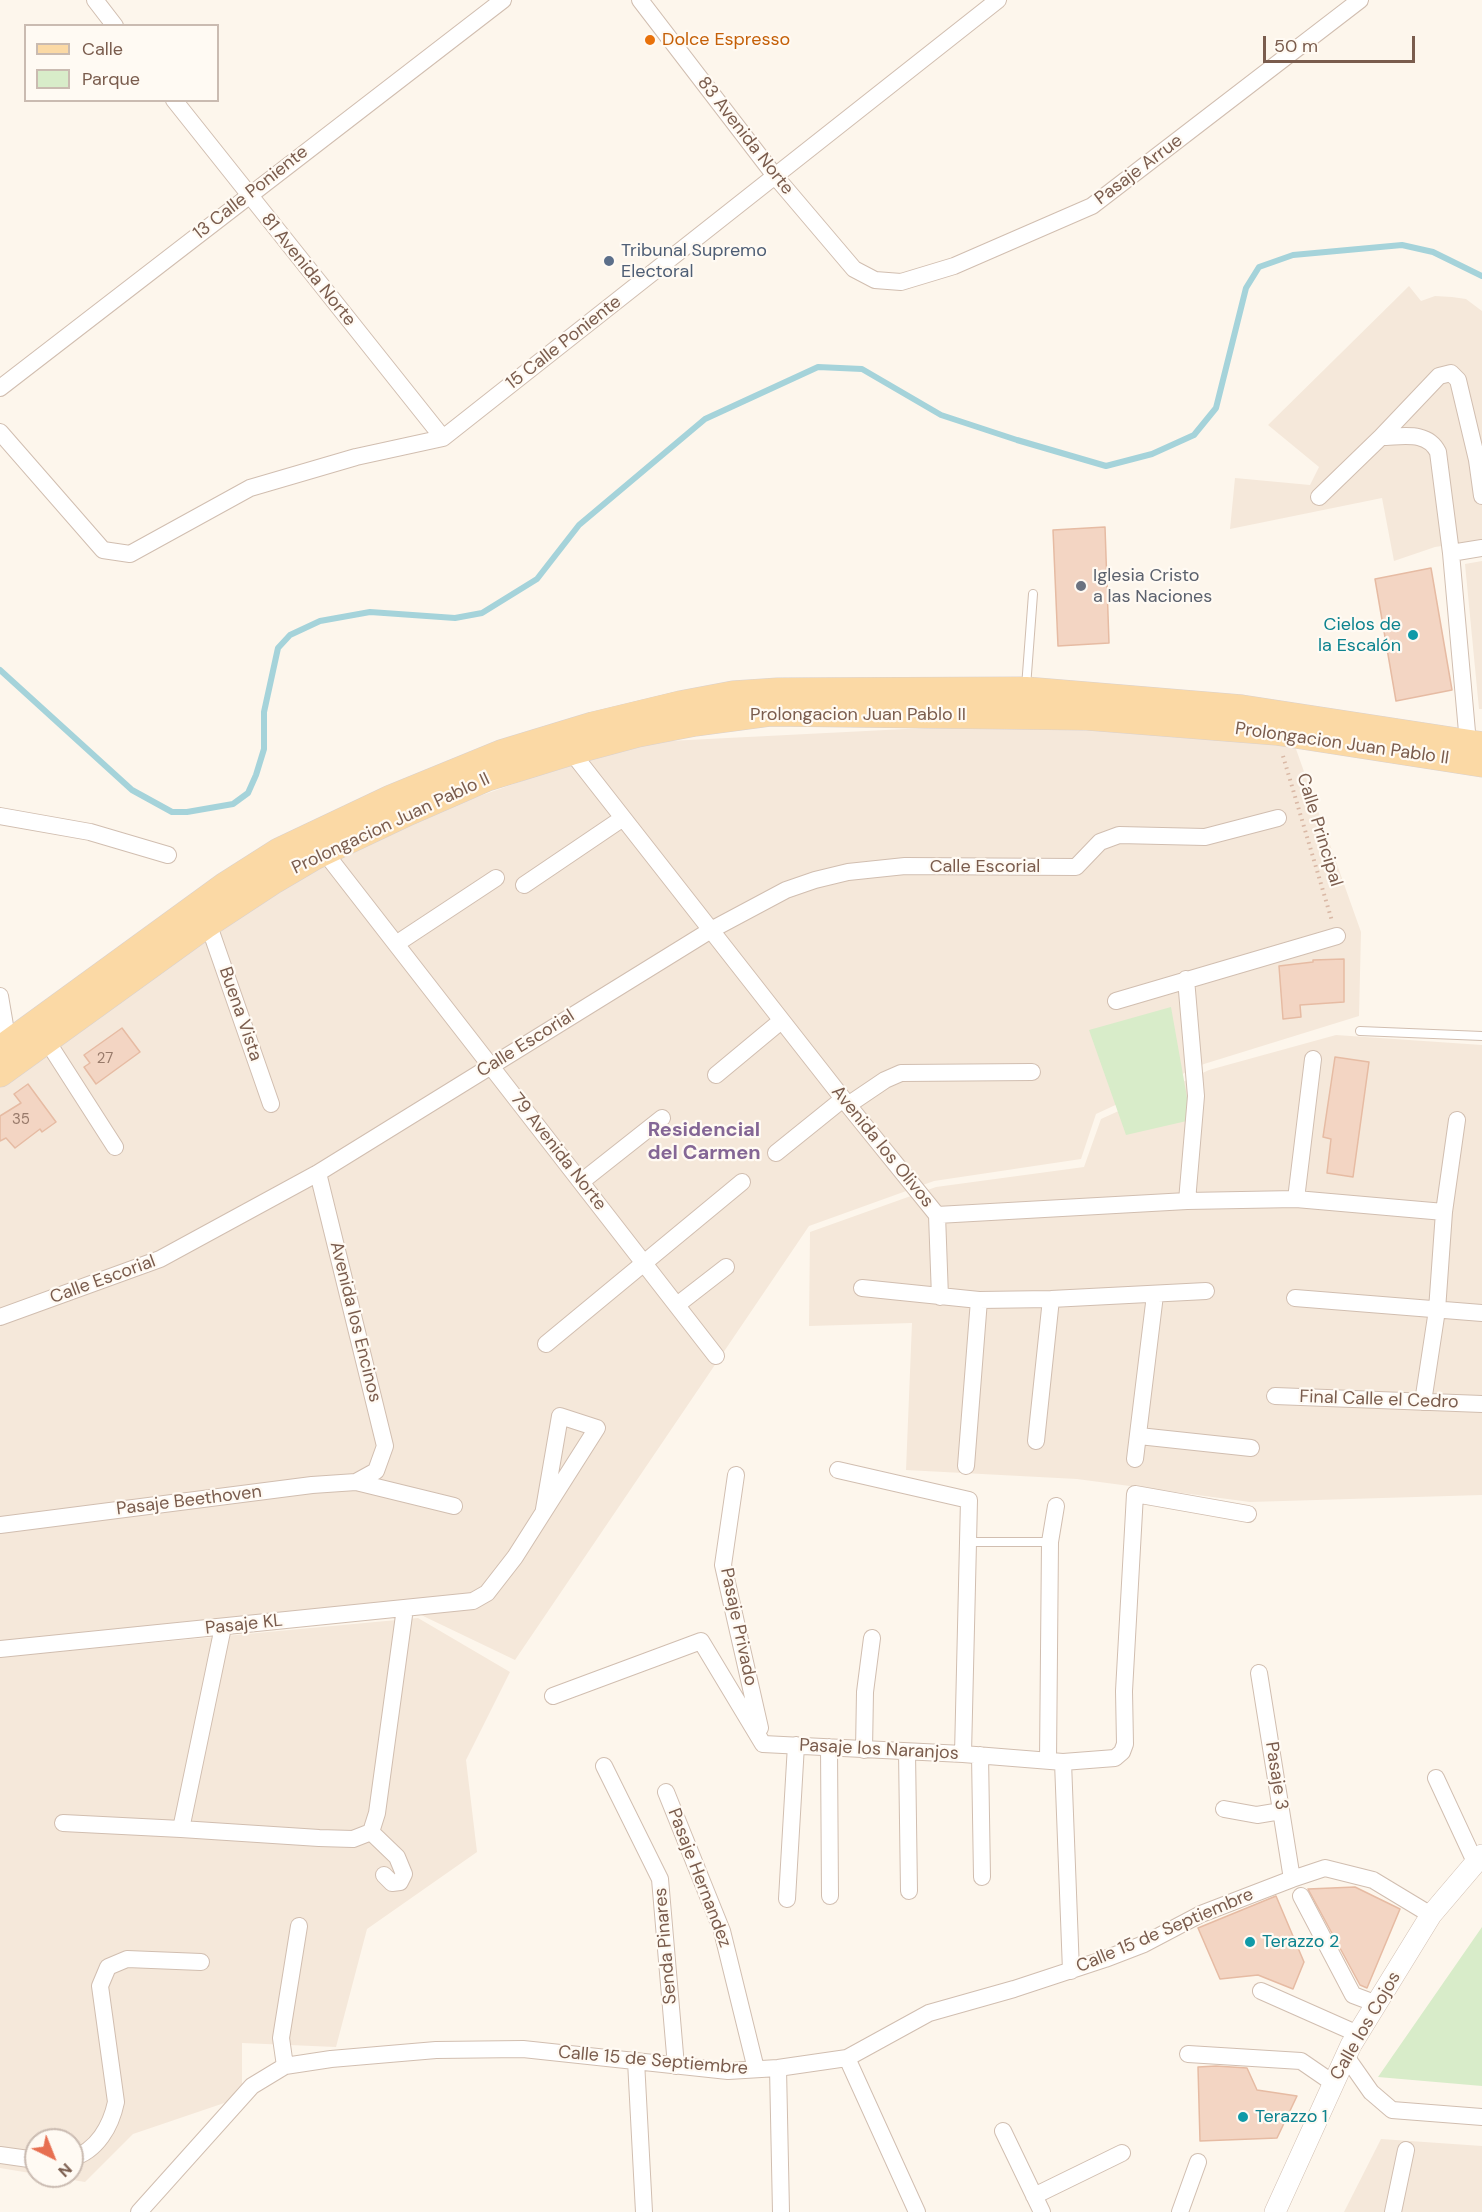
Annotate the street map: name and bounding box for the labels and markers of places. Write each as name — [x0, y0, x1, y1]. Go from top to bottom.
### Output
place label: Dolce Espresso — [662, 29, 790, 51]
marker: Dolce Espresso — [643, 33, 657, 47]
place label: Tribunal Supremo Electoral — [621, 240, 767, 282]
marker: Tribunal Supremo Electoral — [602, 254, 616, 268]
place label: Iglesia Cristo a las Naciones — [1093, 565, 1212, 608]
marker: Iglesia Cristo a las Naciones — [1074, 579, 1088, 593]
place label: Cielos de la Escalón — [1318, 614, 1401, 656]
marker: Cielos de la Escalón — [1406, 628, 1420, 642]
place label: Terazzo 2 — [1262, 1931, 1339, 1953]
marker: Terazzo 2 — [1243, 1935, 1257, 1949]
place label: Terazzo 1 — [1255, 2106, 1328, 2128]
marker: Terazzo 1 — [1236, 2110, 1250, 2124]

